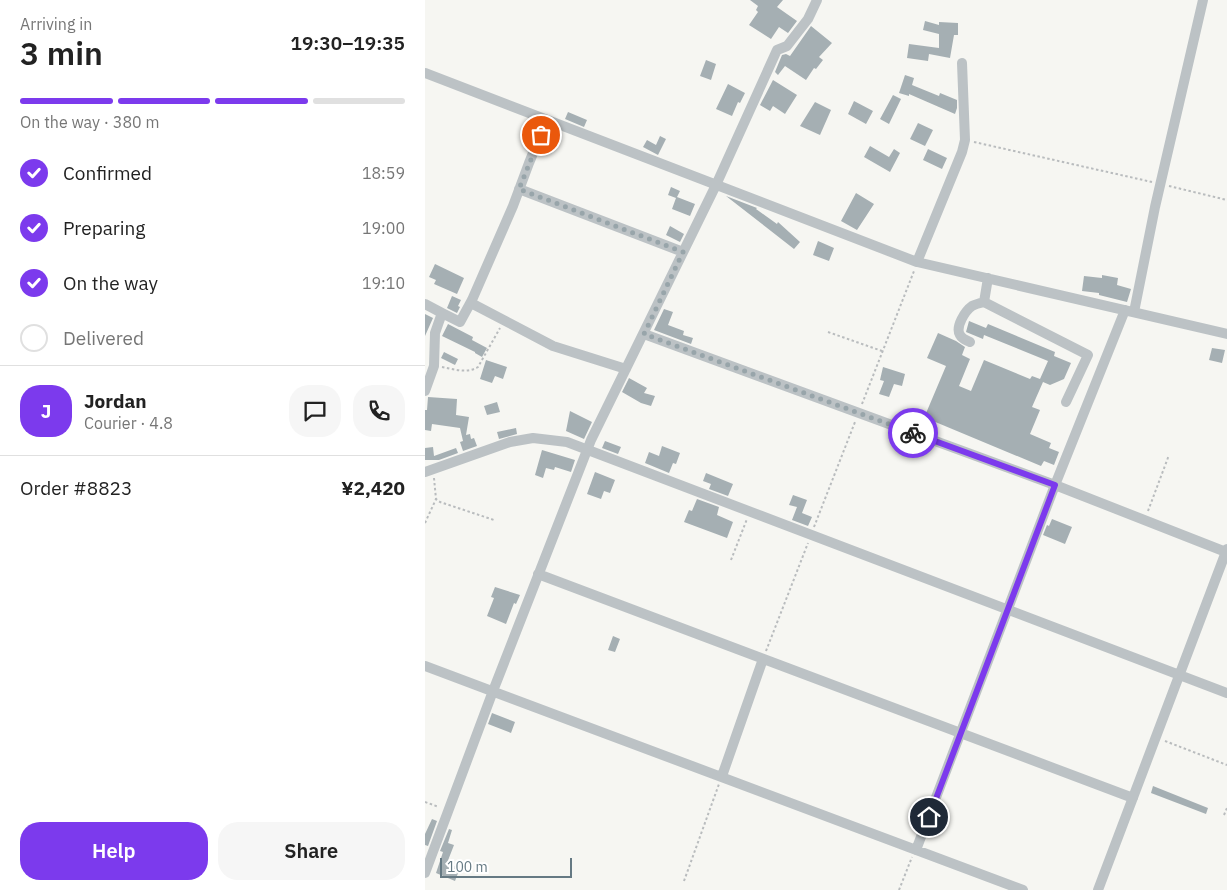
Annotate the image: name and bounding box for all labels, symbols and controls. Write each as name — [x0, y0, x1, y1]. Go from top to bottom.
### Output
text: Arriving in — [20, 14, 92, 34]
text: 19:30–19:35 — [291, 31, 405, 55]
text: 3 min — [20, 32, 103, 74]
text: On the way · 380 m — [20, 112, 159, 132]
pin — [520, 114, 562, 156]
icon: bag — [527, 121, 555, 149]
icon: check — [20, 159, 48, 187]
text: Confirmed — [63, 161, 152, 185]
text: 18:59 — [362, 163, 405, 183]
icon: check — [20, 214, 48, 242]
text: Preparing — [63, 216, 145, 240]
text: 19:00 — [362, 218, 405, 238]
icon: check — [20, 269, 48, 297]
text: On the way — [63, 271, 158, 295]
text: 19:10 — [362, 273, 405, 293]
text: Delivered — [63, 326, 144, 350]
button: chat — [289, 385, 341, 437]
button: phone — [353, 385, 405, 437]
text: Jordan — [84, 389, 147, 413]
text: J — [41, 399, 51, 423]
courier — [888, 408, 938, 458]
text: Courier · 4.8 — [84, 413, 173, 433]
icon: bike — [899, 419, 927, 447]
text: Order #8823 — [20, 476, 132, 500]
text: ¥2,420 — [341, 476, 405, 500]
pin — [908, 796, 950, 838]
icon: home — [915, 803, 943, 831]
button: Help — [20, 822, 208, 880]
button: Share — [218, 822, 405, 880]
scale bar — [440, 855, 573, 878]
text: 100 m — [447, 858, 488, 876]

